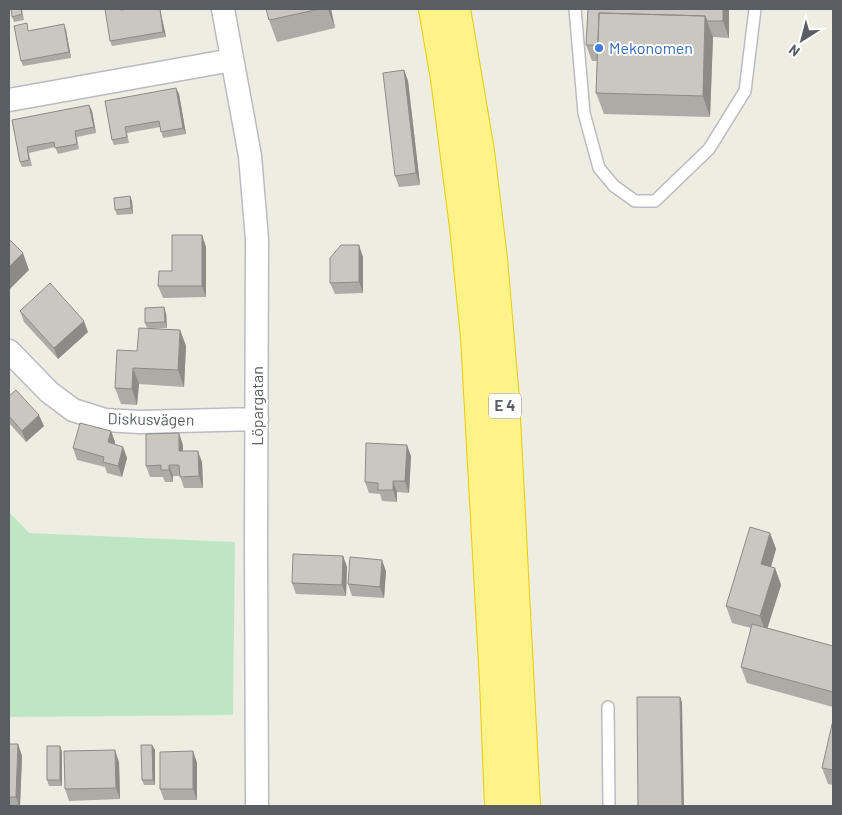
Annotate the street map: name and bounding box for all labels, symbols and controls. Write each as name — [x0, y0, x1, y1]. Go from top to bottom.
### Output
north arrow — [777, 15, 827, 65]
place label: Mekonomen — [609, 38, 693, 57]
text: N — [785, 41, 803, 61]
marker: Mekonomen — [593, 42, 605, 54]
street label: Löpargatan — [247, 366, 266, 446]
road number: E 4 — [489, 394, 521, 418]
street label: Diskusvägen — [107, 408, 195, 429]

